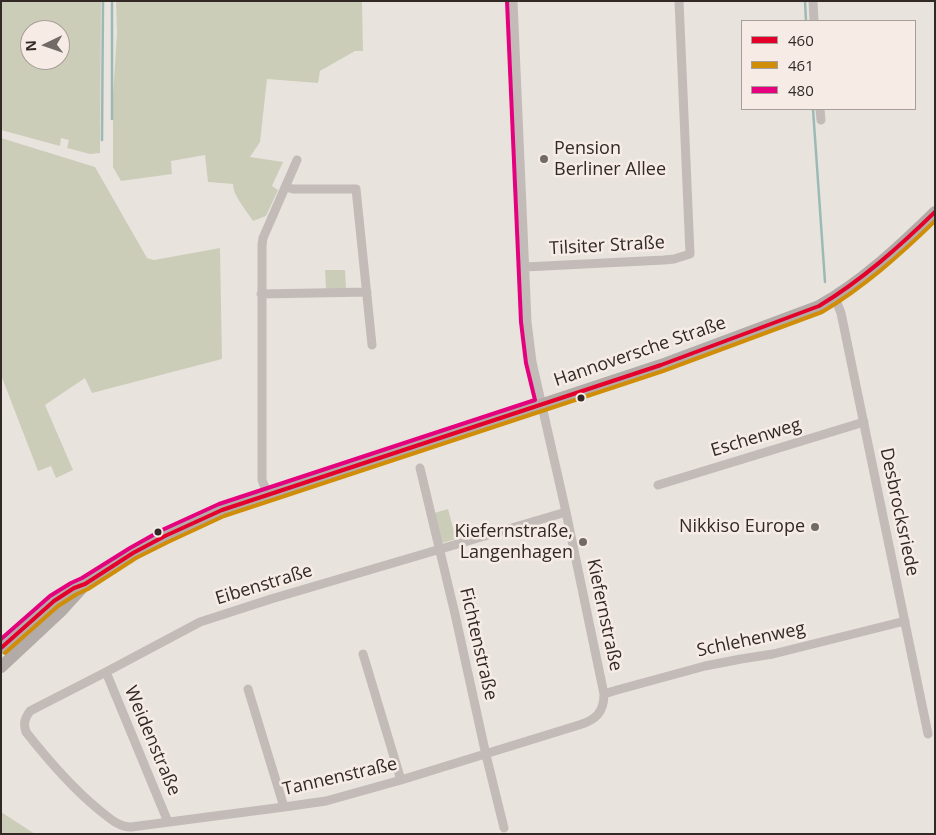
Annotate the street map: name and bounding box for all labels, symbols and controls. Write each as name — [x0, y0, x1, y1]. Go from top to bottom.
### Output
north arrow — [20, 20, 70, 70]
legend — [741, 20, 916, 110]
text: 460 — [788, 30, 814, 50]
text: N — [21, 40, 40, 52]
text: 461 — [788, 55, 814, 75]
text: 480 — [788, 80, 814, 100]
place label: Pension Berliner Allee — [554, 138, 666, 180]
marker: Pension Berliner Allee — [538, 153, 550, 165]
street label: Tilsiter Straße — [549, 232, 665, 260]
street label: Hannoversche Straße — [551, 312, 729, 392]
unlabelled marker — [576, 393, 586, 403]
street label: Eschenweg — [708, 414, 804, 462]
street label: Desbrocksriede — [875, 446, 923, 578]
place label: Nikkiso Europe — [679, 516, 805, 538]
place label: Kiefernstraße, Langenhagen — [454, 521, 573, 564]
marker: Nikkiso Europe — [809, 521, 821, 533]
unlabelled marker — [153, 527, 163, 537]
marker: Kiefernstraße, Langenhagen — [577, 536, 589, 548]
street label: Kiefernstraße — [582, 557, 626, 673]
street label: Eibenstraße — [213, 560, 315, 610]
street label: Fichtenstraße — [455, 586, 501, 702]
street label: Schlehenweg — [695, 618, 807, 662]
street label: Weidenstraße — [119, 683, 185, 799]
street label: Tannenstraße — [281, 753, 399, 801]

